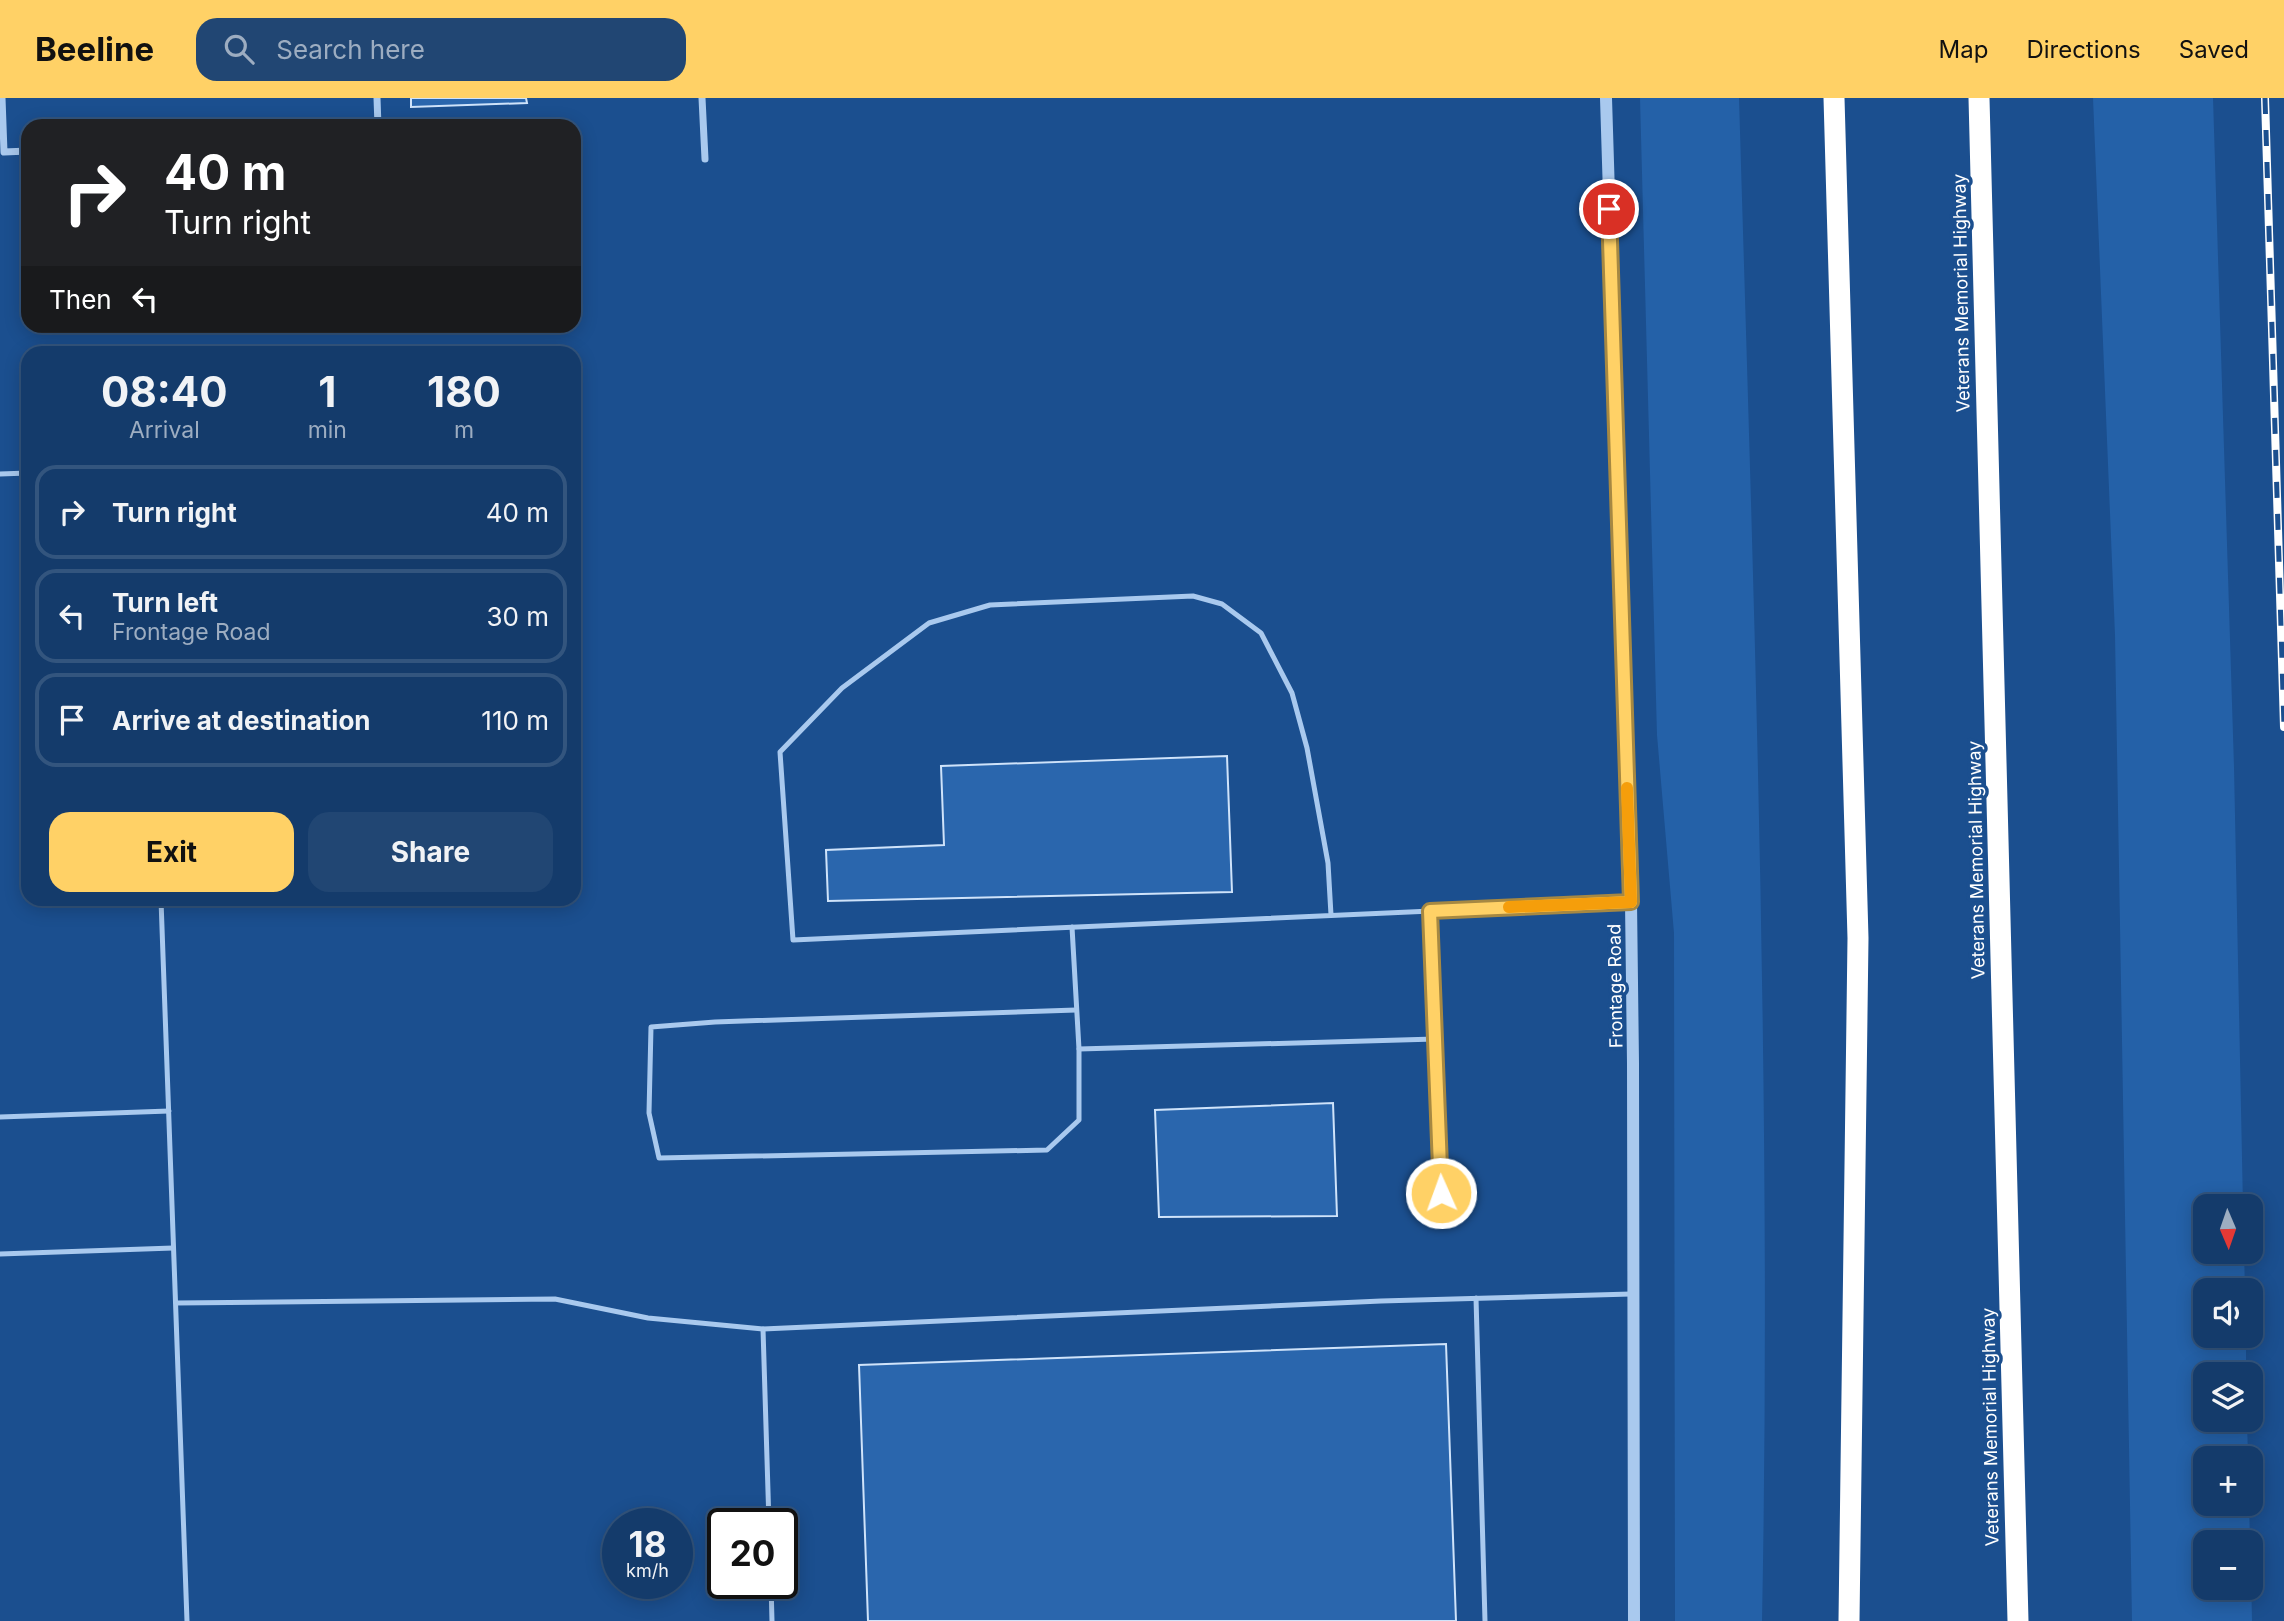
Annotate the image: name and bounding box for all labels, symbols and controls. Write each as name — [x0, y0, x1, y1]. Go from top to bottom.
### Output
search box — [196, 18, 686, 81]
text: Beeline — [35, 29, 154, 69]
icon: search — [220, 30, 258, 68]
text: Search here — [276, 34, 425, 65]
text: Map — [1939, 35, 1988, 64]
text: Directions — [2026, 35, 2141, 64]
text: Saved — [2179, 35, 2249, 64]
text: 40 m — [164, 143, 287, 202]
icon: right — [49, 147, 140, 238]
street label: Veterans Memorial Highway — [1948, 173, 1974, 413]
pin — [1579, 179, 1639, 239]
icon: arrive — [1590, 190, 1628, 228]
text: Turn right — [164, 203, 311, 242]
icon: left — [126, 280, 164, 318]
text: Then — [49, 284, 112, 315]
text: 08:40 — [101, 366, 228, 417]
text: 1 — [318, 366, 336, 417]
text: 180 — [427, 366, 501, 417]
text: Arrival — [129, 416, 200, 444]
text: min — [308, 416, 347, 444]
text: m — [454, 416, 474, 444]
icon: right — [53, 493, 91, 531]
text: Turn right — [112, 497, 237, 528]
text: 40 m — [486, 497, 549, 528]
text: Turn left — [112, 587, 218, 618]
icon: left — [53, 597, 91, 635]
text: 30 m — [486, 601, 549, 632]
text: Frontage Road — [112, 618, 271, 646]
icon: arrive — [53, 701, 91, 739]
text: Arrive at destination — [112, 705, 371, 736]
text: 110 m — [481, 705, 549, 736]
street label: Veterans Memorial Highway — [1963, 740, 1989, 980]
button: Exit — [49, 812, 294, 892]
button: Share — [308, 812, 553, 892]
street label: Frontage Road — [1603, 924, 1627, 1048]
position arrow — [1404, 1156, 1478, 1230]
north arrow — [2193, 1194, 2263, 1264]
map controls — [2193, 1194, 2263, 1600]
button: sound — [2193, 1278, 2263, 1348]
street label: Veterans Memorial Highway — [1977, 1307, 2003, 1547]
button: layers — [2193, 1362, 2263, 1432]
button: + — [2193, 1446, 2263, 1516]
speed limit sign: 20 — [707, 1508, 798, 1599]
text: 18 — [629, 1523, 666, 1565]
button: − — [2193, 1530, 2263, 1600]
text: km/h — [626, 1560, 669, 1581]

